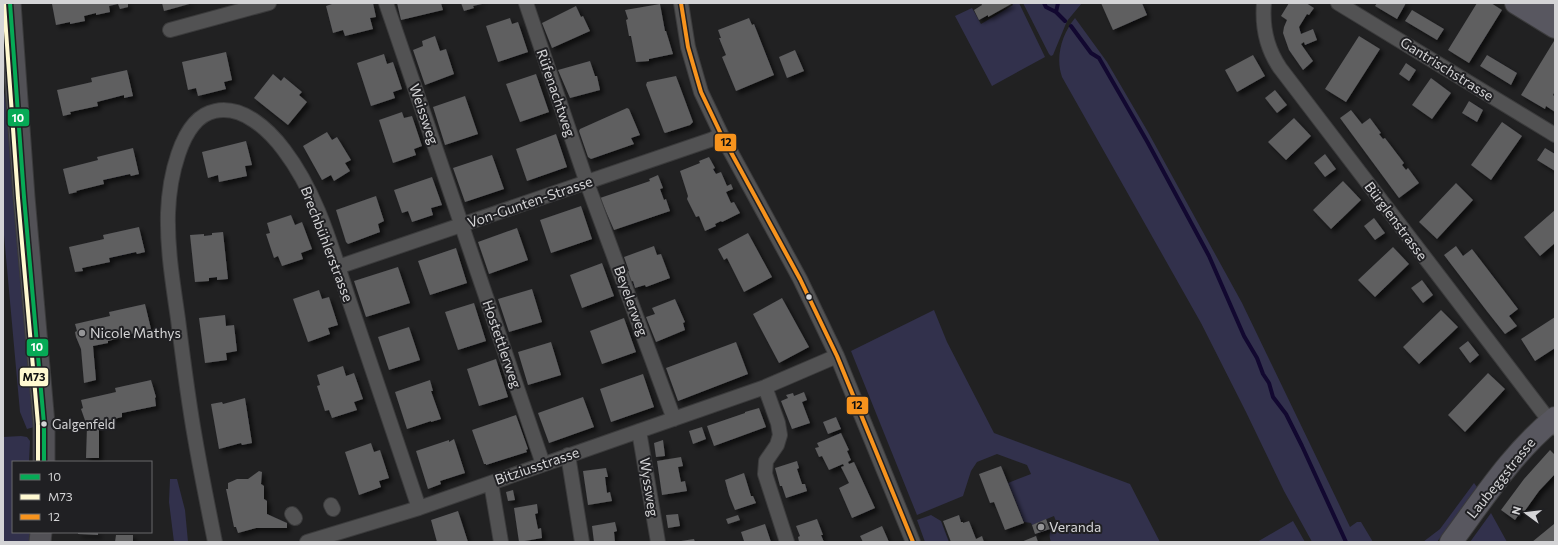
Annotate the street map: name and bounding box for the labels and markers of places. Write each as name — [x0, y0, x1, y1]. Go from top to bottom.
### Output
unlabelled marker — [804, 292, 814, 302]
place label: Nicole Mathys — [90, 324, 181, 341]
marker: Nicole Mathys — [77, 328, 87, 338]
place label: Galgenfeld — [52, 416, 115, 432]
marker: Galgenfeld — [39, 419, 49, 429]
place label: Veranda — [1049, 518, 1101, 535]
marker: Veranda — [1036, 522, 1046, 532]

